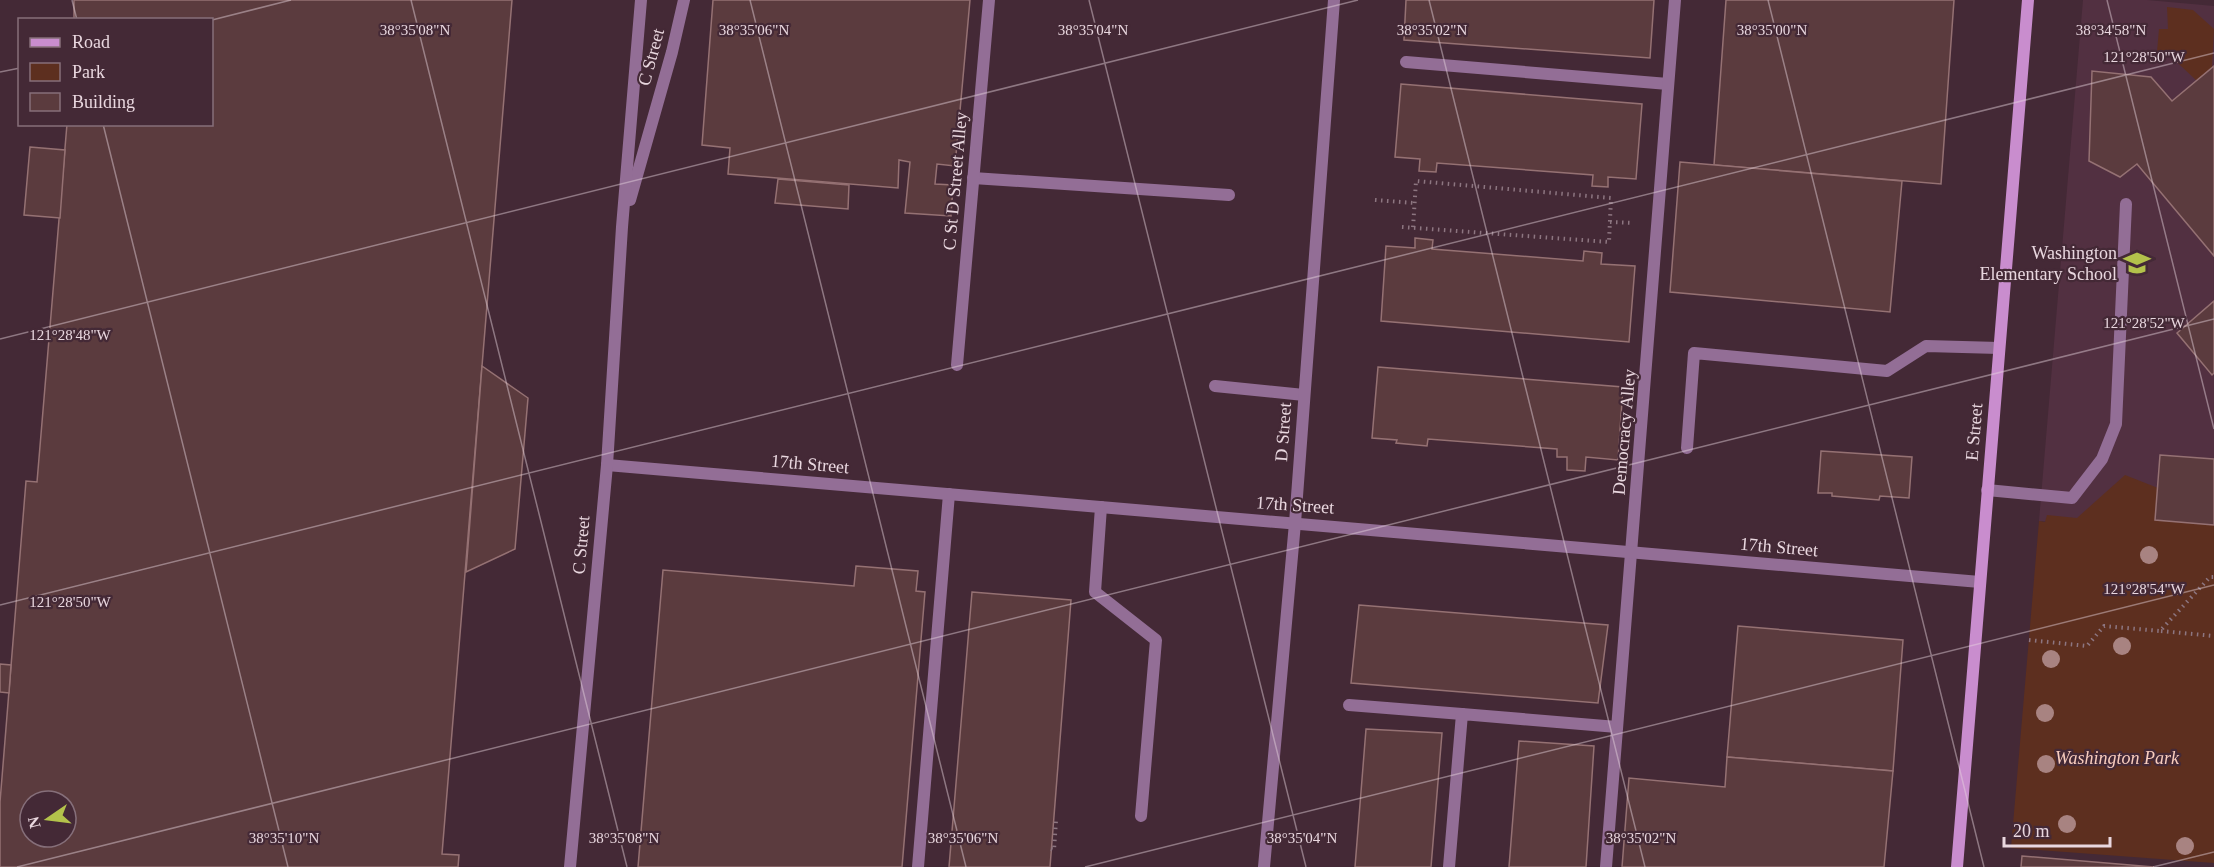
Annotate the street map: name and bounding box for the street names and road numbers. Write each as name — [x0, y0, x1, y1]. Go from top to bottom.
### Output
street label: C Street — [634, 26, 668, 88]
street label: C St D Street Alley — [939, 111, 971, 251]
street label: Democracy Alley — [1609, 368, 1639, 496]
street label: D Street — [1271, 402, 1295, 462]
street label: E Street — [1962, 402, 1986, 462]
street label: 17th Street — [770, 451, 850, 477]
street label: 17th Street — [1255, 492, 1335, 518]
street label: C Street — [568, 515, 594, 575]
street label: 17th Street — [1739, 534, 1819, 560]

